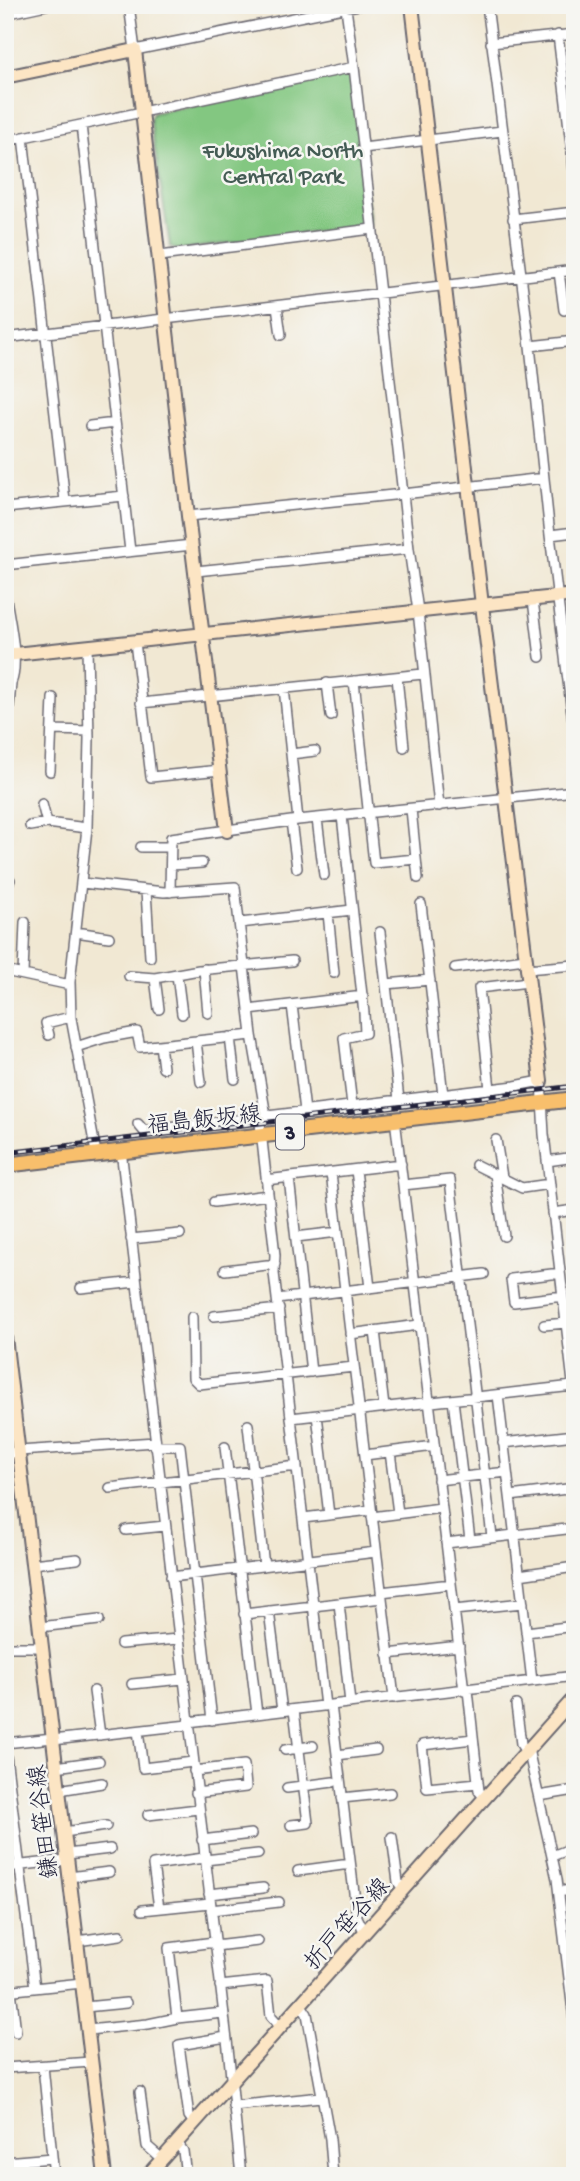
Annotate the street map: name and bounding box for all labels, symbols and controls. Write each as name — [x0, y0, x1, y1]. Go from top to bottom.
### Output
park label: Fukushima North Central Park — [202, 139, 363, 192]
street label: 福島飯坂線 — [146, 1101, 263, 1141]
road number: 3 — [276, 1114, 304, 1150]
street label: 鎌田笹谷線 — [24, 1763, 66, 1880]
street label: 折戸笹谷線 — [299, 1873, 397, 1977]

